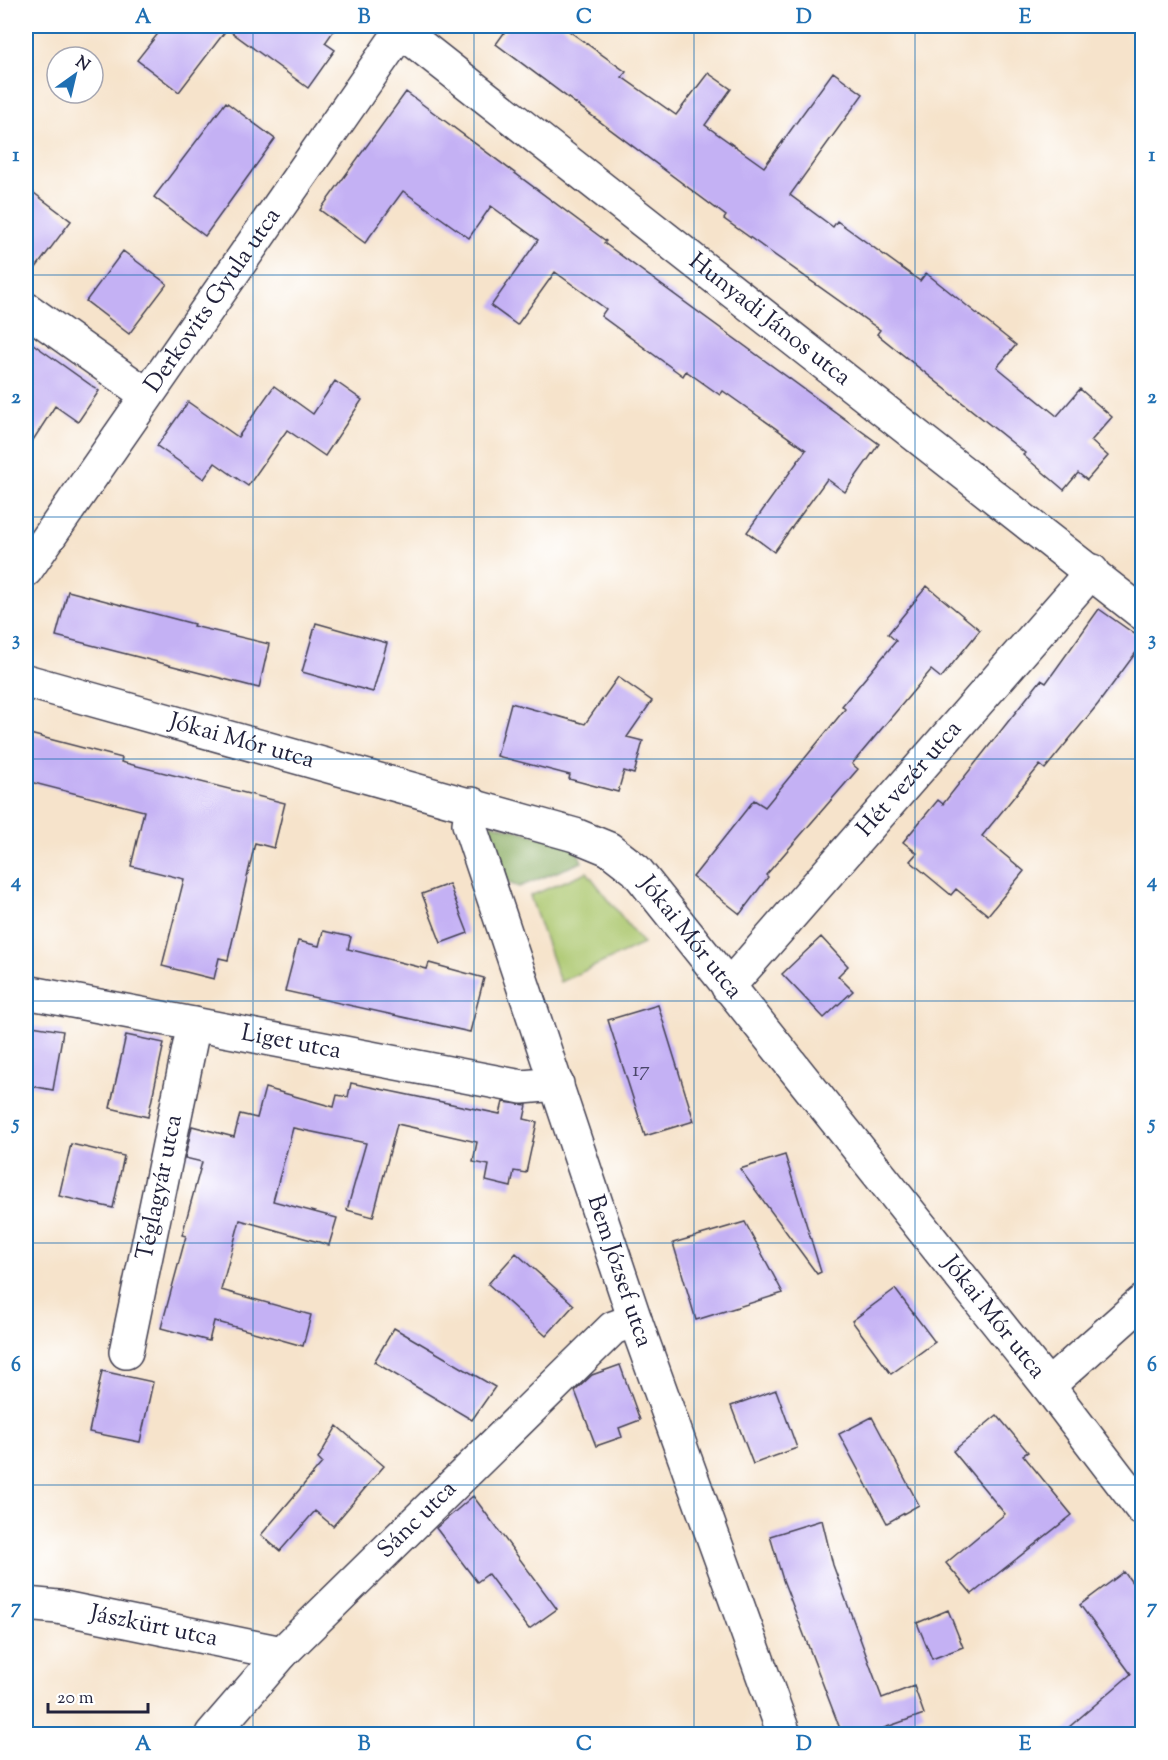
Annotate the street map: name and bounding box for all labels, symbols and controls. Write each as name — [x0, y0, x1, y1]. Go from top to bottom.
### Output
text: A — [135, 4, 152, 33]
text: B — [358, 4, 371, 33]
text: C — [576, 4, 592, 33]
text: D — [796, 4, 812, 33]
text: E — [1019, 4, 1032, 33]
north arrow — [45, 45, 105, 105]
text: N — [70, 52, 94, 78]
text: 1 — [13, 142, 20, 171]
text: 1 — [1149, 142, 1156, 171]
street label: Derkovits Gyula utca — [137, 201, 290, 400]
street label: Hunyadi János utca — [681, 246, 858, 395]
text: 2 — [11, 384, 21, 413]
text: 2 — [1147, 384, 1157, 413]
text: 3 — [12, 626, 20, 655]
text: 3 — [1148, 626, 1156, 655]
street label: Jókai Mór utca — [163, 704, 318, 778]
street label: Hét vezér utca — [849, 714, 970, 845]
street label: Jókai Mór utca — [629, 867, 750, 1007]
text: 4 — [10, 868, 21, 897]
text: 4 — [1146, 868, 1157, 897]
street label: Liget utca — [238, 1017, 344, 1069]
house number: 17 — [632, 1056, 650, 1086]
text: 5 — [11, 1110, 20, 1139]
text: 5 — [1147, 1110, 1156, 1139]
street label: Téglagyár utca — [128, 1112, 192, 1263]
street label: Bem József utca — [577, 1191, 660, 1352]
street label: Jókai Mór utca — [932, 1247, 1053, 1386]
text: 6 — [11, 1352, 21, 1381]
text: 6 — [1147, 1352, 1157, 1381]
street label: Sánc utca — [370, 1473, 465, 1567]
text: 7 — [11, 1594, 22, 1623]
text: 7 — [1147, 1594, 1158, 1623]
street label: Jászkürt utca — [85, 1597, 221, 1656]
scale bar — [48, 1676, 148, 1714]
text: 20 m — [57, 1686, 94, 1712]
text: A — [135, 1731, 152, 1760]
text: B — [358, 1731, 371, 1760]
text: C — [576, 1731, 592, 1760]
text: D — [796, 1731, 812, 1760]
text: E — [1019, 1731, 1032, 1760]

